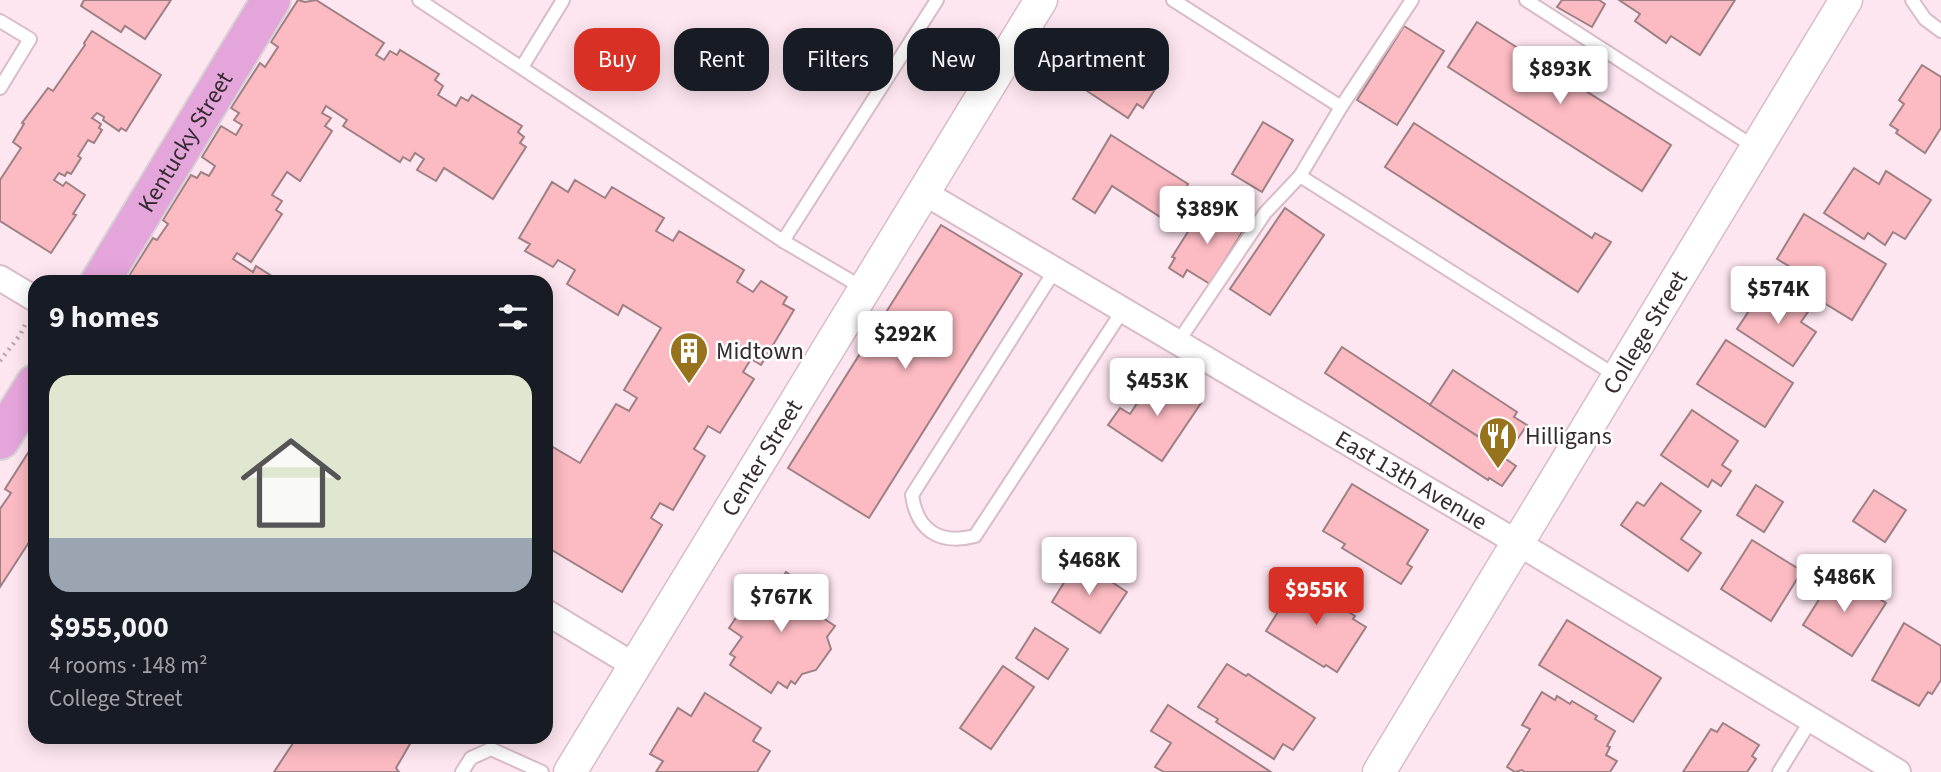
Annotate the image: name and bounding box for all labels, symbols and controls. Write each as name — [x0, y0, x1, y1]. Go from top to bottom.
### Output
chip: Buy — [574, 28, 660, 91]
chip: Rent — [674, 28, 769, 91]
chip: Filters — [783, 28, 893, 91]
chip: New — [907, 28, 1000, 91]
chip: Apartment — [1014, 28, 1169, 91]
pin: $893K — [1511, 46, 1609, 106]
text: $893K — [1529, 52, 1591, 85]
street label: Kentucky Street — [129, 65, 242, 219]
pin: $389K — [1158, 187, 1256, 246]
text: $389K — [1176, 192, 1238, 225]
street label: College Street — [1594, 264, 1696, 401]
pin: $574K — [1729, 266, 1827, 326]
text: $574K — [1747, 272, 1809, 305]
text: 9 homes — [49, 296, 159, 339]
icon: filters — [494, 298, 532, 336]
pin: $292K — [856, 312, 954, 371]
text: $292K — [874, 317, 936, 350]
building icon: Midtown — [668, 330, 710, 385]
place label: Midtown — [716, 334, 804, 369]
pin: $453K — [1108, 358, 1206, 418]
text: $453K — [1126, 364, 1188, 397]
street label: Center Street — [713, 393, 811, 523]
restaurant icon: Hilligans — [1477, 415, 1519, 470]
place label: Hilligans — [1525, 419, 1612, 454]
icon: home — [228, 420, 354, 546]
street label: East 13th Avenue — [1329, 422, 1494, 539]
pin: $468K — [1040, 538, 1138, 597]
text: $468K — [1058, 543, 1120, 576]
pin: $486K — [1795, 554, 1893, 614]
text: $486K — [1813, 560, 1875, 593]
pin: $955K — [1267, 568, 1365, 627]
text: $955K — [1285, 573, 1347, 606]
pin: $767K — [732, 574, 830, 634]
text: $767K — [750, 580, 812, 613]
text: $955,000 — [49, 606, 169, 649]
text: 4 rooms · 148 m² — [49, 649, 208, 682]
text: College Street — [49, 682, 182, 715]

